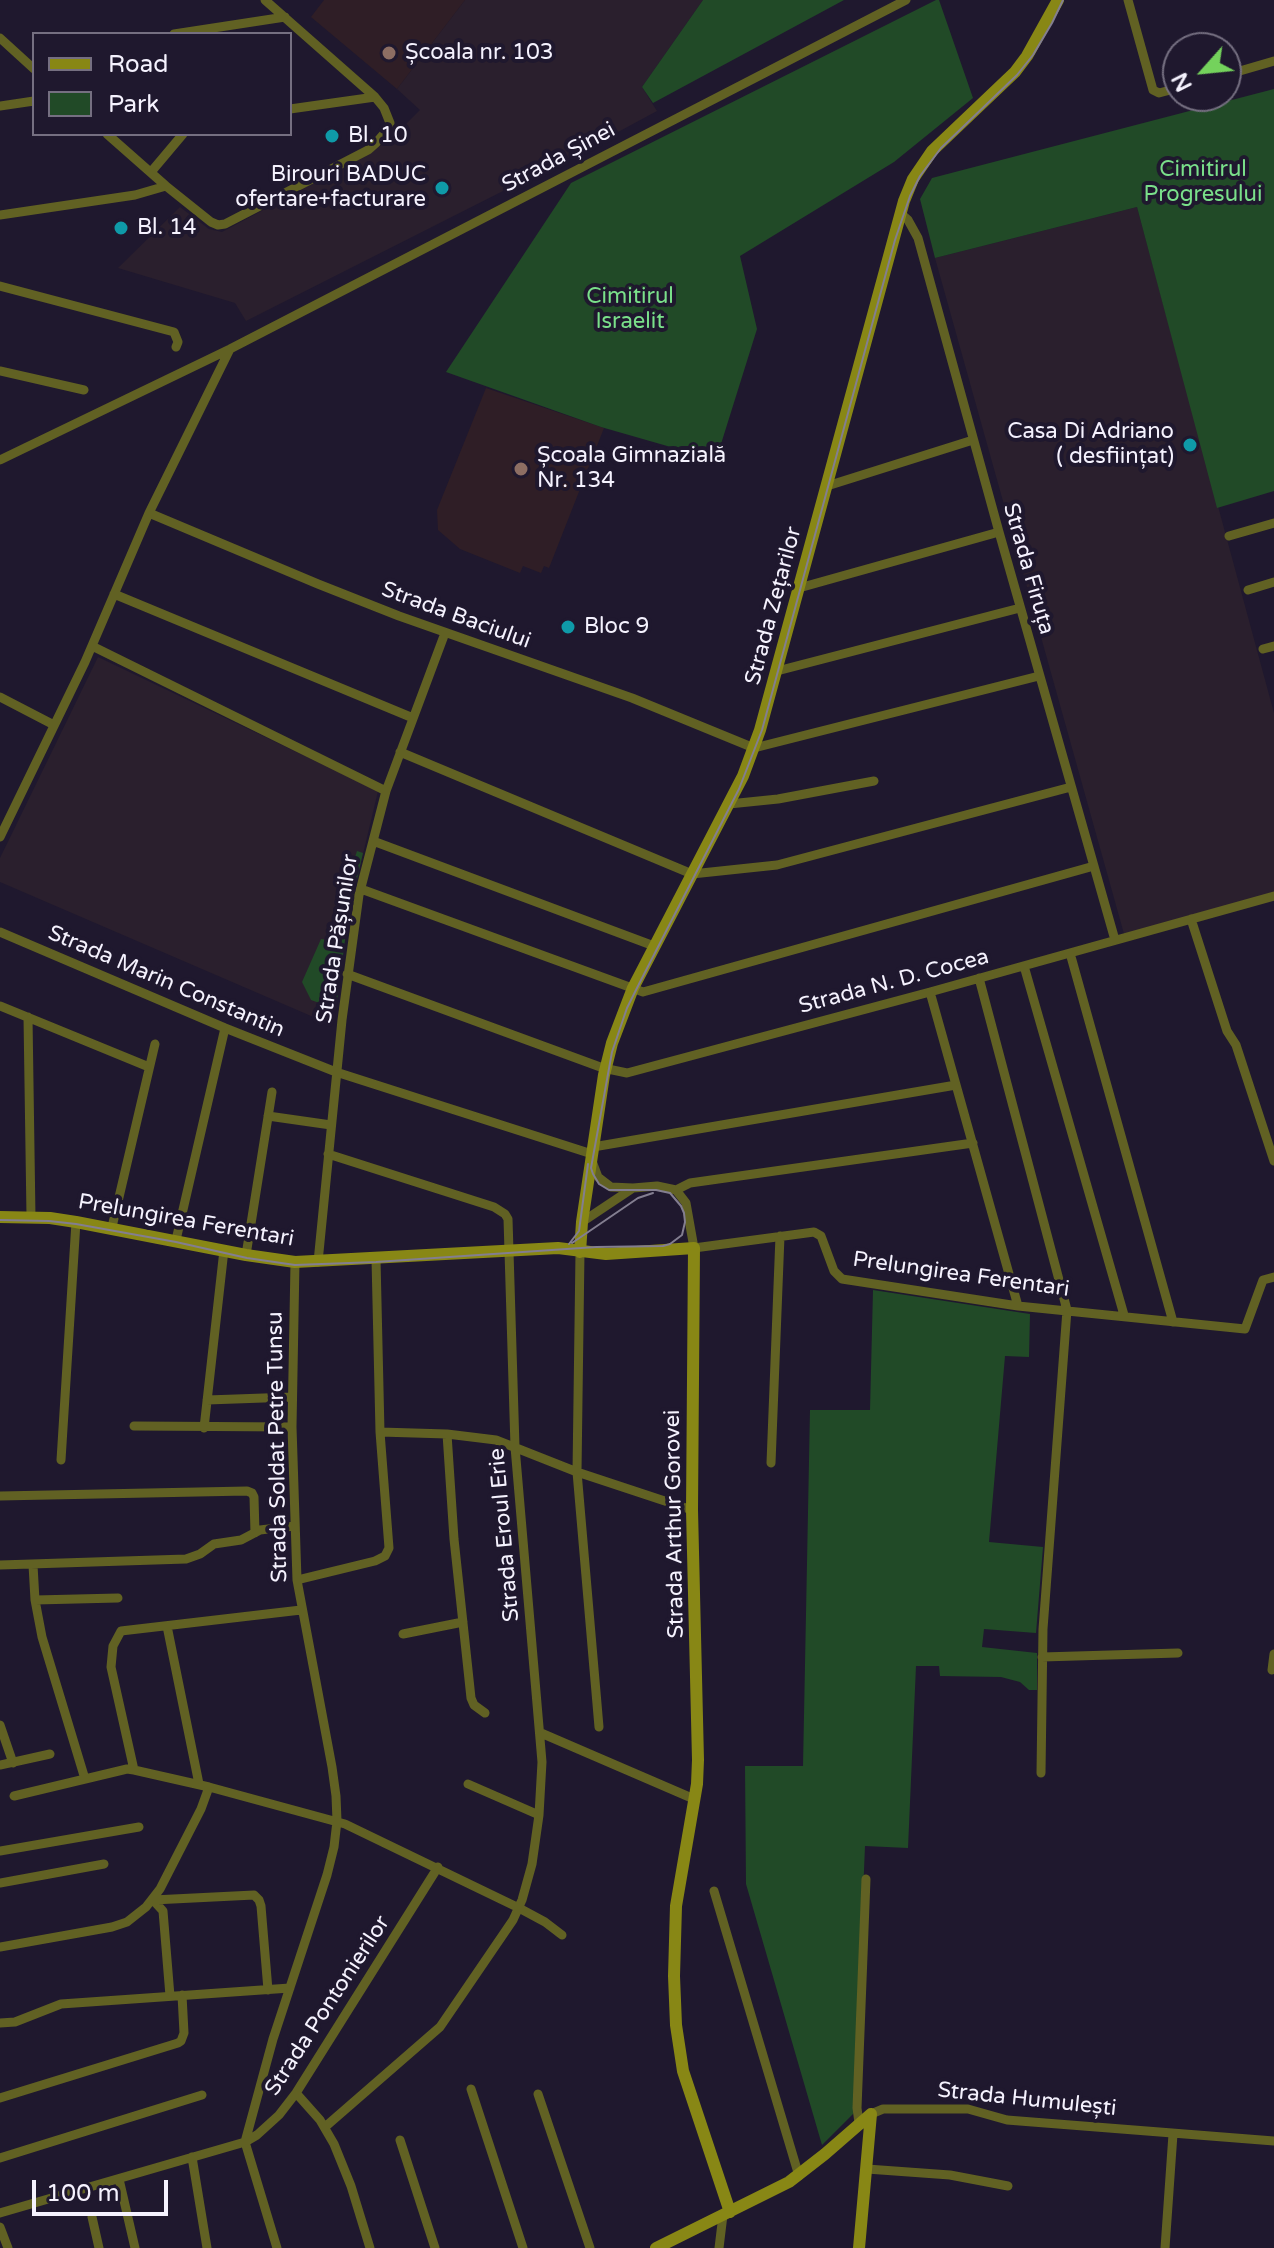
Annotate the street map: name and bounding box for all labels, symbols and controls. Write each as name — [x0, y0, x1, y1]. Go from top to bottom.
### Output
legend — [32, 32, 292, 136]
north arrow — [1162, 32, 1242, 112]
place label: Școala nr. 103 — [405, 40, 554, 66]
marker: Școala nr. 103 — [380, 44, 398, 62]
text: Road — [108, 50, 168, 79]
text: N — [1167, 68, 1198, 96]
text: Park — [108, 90, 159, 119]
street label: Strada Șinei — [498, 117, 620, 199]
place label: Bl. 10 — [348, 123, 408, 149]
marker: Bl. 10 — [323, 127, 341, 145]
park label: Cimitirul Progresului — [1144, 157, 1262, 208]
place label: Birouri BADUC ofertare+facturare — [235, 162, 426, 214]
marker: Birouri BADUC ofertare+facturare — [433, 179, 451, 197]
place label: Bl. 14 — [137, 215, 197, 241]
marker: Bl. 14 — [112, 219, 130, 237]
park label: Cimitirul Israelit — [586, 284, 674, 336]
place label: Casa Di Adriano ( desființat) — [1007, 419, 1174, 470]
marker: Casa Di Adriano ( desființat) — [1181, 436, 1199, 454]
place label: Școala Gimnazială Nr. 134 — [537, 443, 726, 494]
marker: Școala Gimnazială Nr. 134 — [512, 460, 530, 478]
street label: Strada Firuța — [997, 500, 1059, 638]
street label: Strada Zețarilor — [740, 524, 808, 688]
street label: Strada Baciului — [378, 577, 534, 655]
place label: Bloc 9 — [584, 614, 649, 640]
marker: Bloc 9 — [559, 618, 577, 636]
street label: Strada Pășunilor — [312, 853, 364, 1025]
street label: Strada Marin Constantin — [44, 920, 288, 1044]
street label: Strada N. D. Cocea — [796, 944, 992, 1020]
street label: Prelungirea Ferentari — [76, 1189, 296, 1253]
street label: Prelungirea Ferentari — [851, 1247, 1071, 1303]
street label: Strada Soldat Petre Tunsu — [262, 1311, 294, 1583]
street label: Strada Arthur Gorovei — [660, 1409, 690, 1639]
street label: Strada Eroul Erie — [484, 1447, 526, 1623]
street label: Strada Pontonierilor — [260, 1911, 396, 2101]
street label: Strada Humulești — [936, 2077, 1118, 2123]
scale bar — [36, 2164, 172, 2214]
text: 100 m — [46, 2179, 120, 2208]

